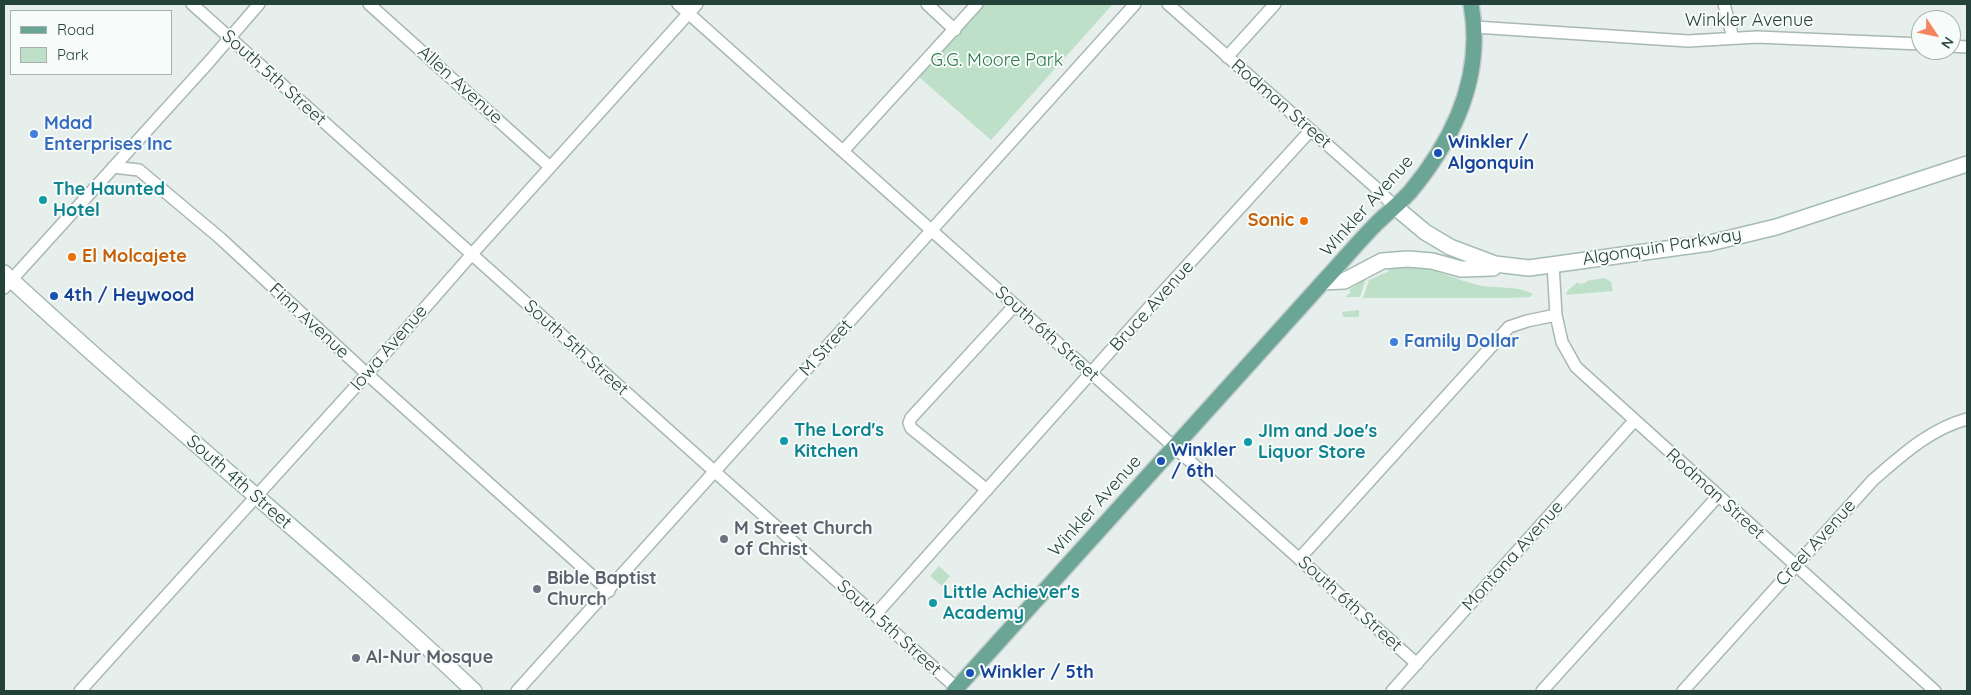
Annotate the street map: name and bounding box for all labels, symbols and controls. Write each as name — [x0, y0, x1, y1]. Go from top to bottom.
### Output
legend — [10, 10, 172, 75]
street label: Winkler Avenue — [1685, 10, 1813, 32]
north arrow — [1911, 10, 1961, 60]
text: Road — [57, 20, 94, 39]
street label: South 5th Street — [217, 26, 331, 130]
text: N — [1937, 34, 1958, 52]
street label: Allen Avenue — [413, 41, 507, 129]
text: Park — [57, 45, 89, 64]
park label: G.G. Moore Park — [931, 50, 1063, 72]
street label: Rodman Street — [1227, 55, 1335, 153]
place label: Mdad Enterprises Inc — [44, 113, 172, 156]
marker: Mdad Enterprises Inc — [28, 128, 40, 140]
place label: Winkler / Algonquin — [1448, 132, 1534, 174]
marker: Winkler / Algonquin — [1432, 147, 1444, 159]
street label: Winkler Avenue — [1316, 151, 1418, 261]
place label: The Haunted Hotel — [53, 179, 165, 222]
marker: The Haunted Hotel — [37, 194, 49, 206]
place label: Sonic — [1248, 210, 1294, 232]
marker: Sonic — [1298, 215, 1310, 227]
street label: Algonquin Parkway — [1581, 224, 1743, 270]
place label: El Molcajete — [82, 246, 187, 268]
marker: El Molcajete — [66, 251, 78, 263]
street label: Bruce Avenue — [1106, 256, 1198, 356]
street label: Finn Avenue — [265, 279, 353, 363]
street label: South 6th Street — [991, 282, 1103, 386]
place label: 4th / Heywood — [64, 285, 194, 307]
marker: 4th / Heywood — [48, 290, 60, 302]
street label: South 5th Street — [519, 296, 633, 400]
street label: Iowa Avenue — [346, 301, 432, 395]
street label: M Street — [795, 315, 857, 381]
place label: Family Dollar — [1404, 331, 1519, 353]
marker: Family Dollar — [1388, 336, 1400, 348]
place label: The Lord's Kitchen — [794, 420, 884, 462]
place label: JIm and Joe's Liquor Store — [1258, 421, 1377, 464]
street label: South 4th Street — [182, 430, 296, 534]
marker: The Lord's Kitchen — [778, 435, 790, 447]
marker: JIm and Joe's Liquor Store — [1242, 436, 1254, 448]
place label: Winkler / 6th — [1171, 440, 1236, 482]
street label: Rodman Street — [1661, 444, 1769, 544]
street label: Winkler Avenue — [1044, 451, 1146, 561]
marker: Winkler / 6th — [1155, 455, 1167, 467]
street label: Creel Avenue — [1771, 495, 1861, 591]
street label: Montana Avenue — [1458, 496, 1568, 616]
place label: M Street Church of Christ — [734, 518, 873, 560]
marker: M Street Church of Christ — [718, 533, 730, 545]
street label: South 6th Street — [1294, 552, 1406, 656]
place label: Bible Baptist Church — [547, 568, 657, 610]
street label: South 5th Street — [832, 576, 946, 680]
place label: Little Achiever's Academy — [943, 582, 1080, 624]
marker: Bible Baptist Church — [531, 583, 543, 595]
marker: Little Achiever's Academy — [927, 597, 939, 609]
place label: Al-Nur Mosque — [366, 647, 493, 669]
marker: Al-Nur Mosque — [350, 652, 362, 664]
place label: Winkler / 5th — [980, 662, 1094, 684]
marker: Winkler / 5th — [964, 667, 976, 679]

